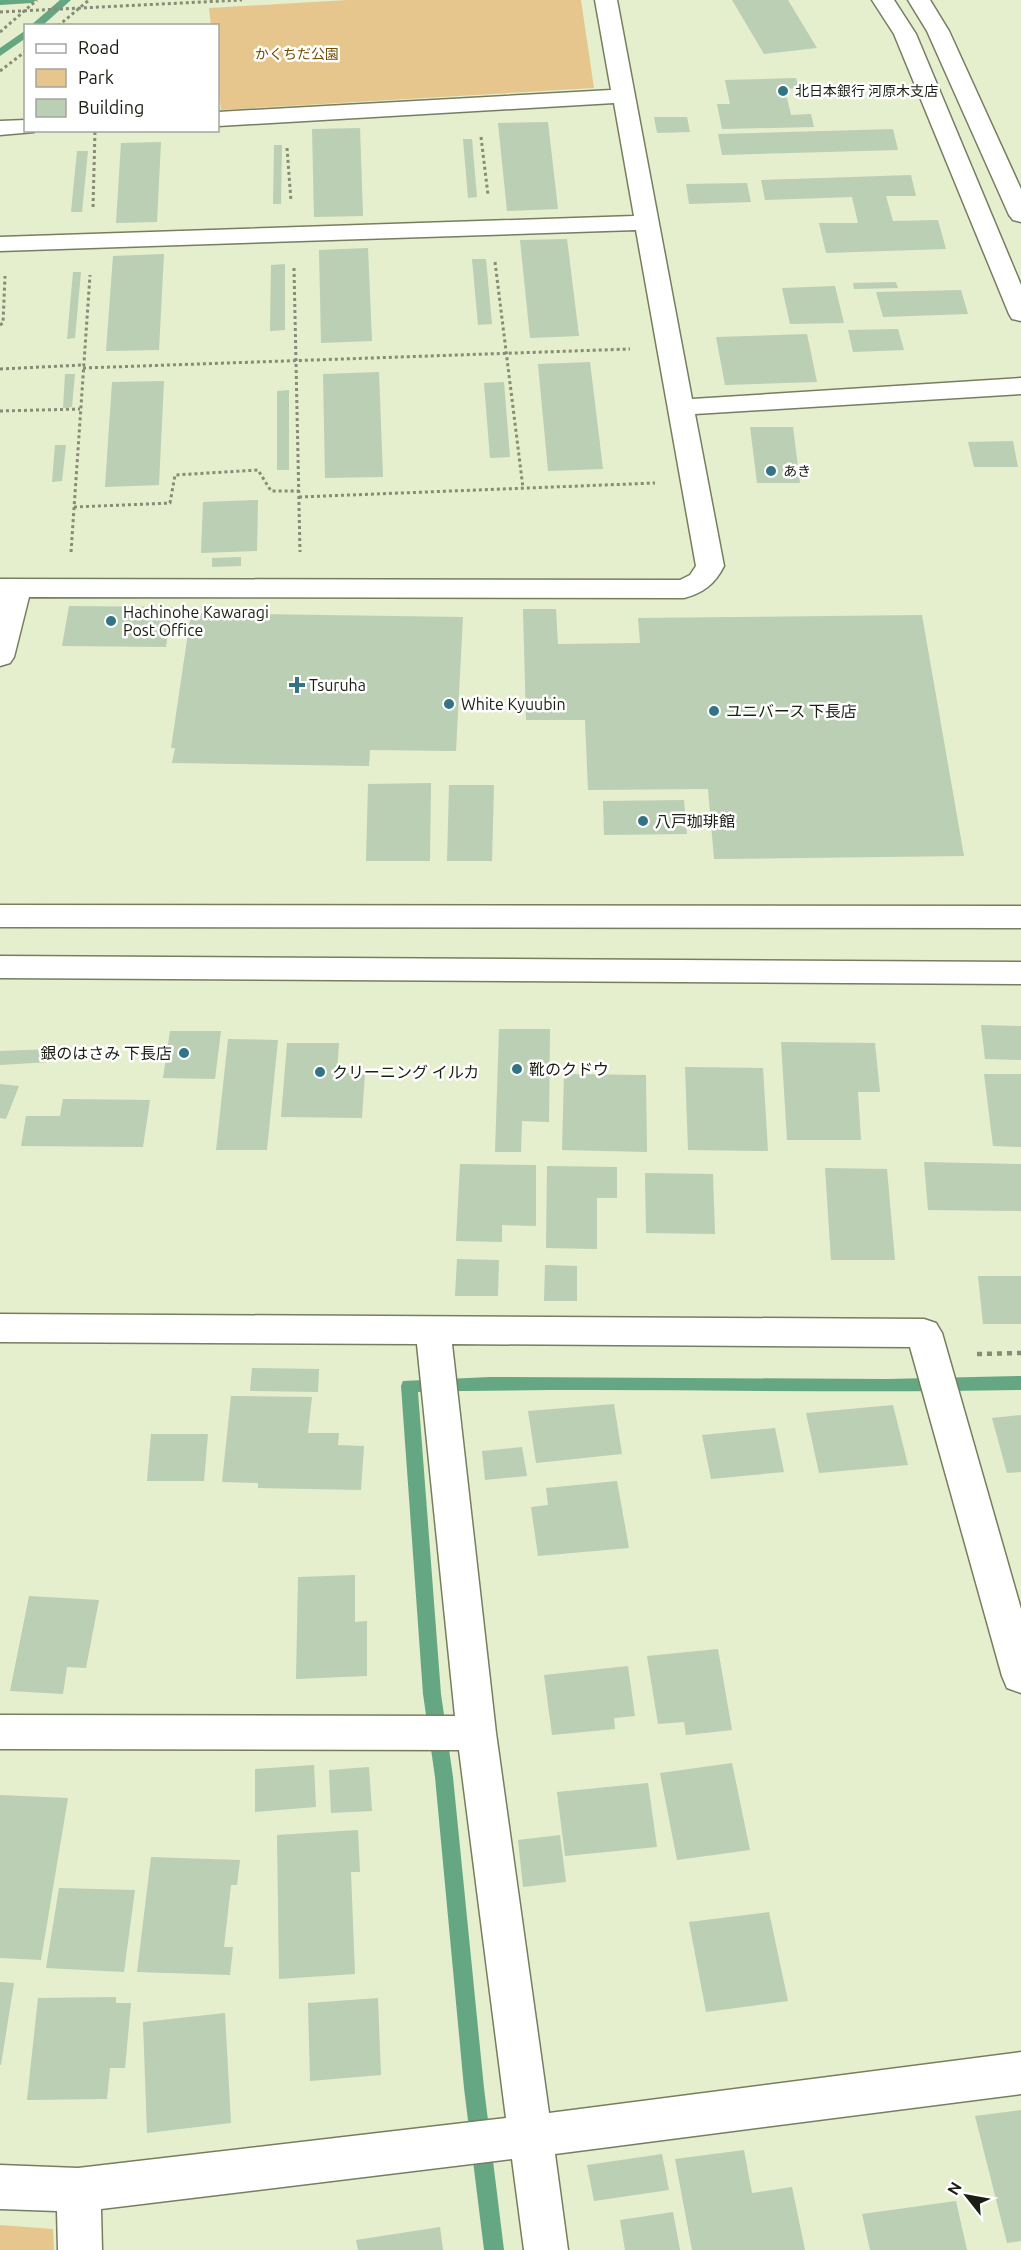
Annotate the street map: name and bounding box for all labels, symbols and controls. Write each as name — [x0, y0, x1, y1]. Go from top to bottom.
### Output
legend — [24, 24, 219, 132]
text: Road — [78, 37, 120, 57]
park label: かくちだ公園 — [255, 46, 339, 62]
text: Park — [78, 67, 114, 87]
place label: 北日本銀行 河原木支店 — [795, 83, 938, 99]
marker: 北日本銀行 河原木支店 — [776, 84, 790, 98]
text: Building — [78, 97, 144, 117]
place label: あき — [783, 463, 811, 479]
marker: あき — [764, 464, 778, 478]
place label: Hachinohe Kawaragi Post Office — [123, 603, 269, 639]
marker: Hachinohe Kawaragi Post Office — [104, 614, 118, 628]
place label: Tsuruha — [309, 676, 366, 694]
marker: Tsuruha — [290, 678, 304, 692]
place label: White Kyuubin — [461, 695, 566, 713]
marker: White Kyuubin — [442, 697, 456, 711]
place label: ユニバース 下長店 — [726, 702, 857, 720]
marker: ユニバース 下長店 — [707, 704, 721, 718]
place label: 八戸珈琲館 — [655, 812, 735, 830]
marker: 八戸珈琲館 — [636, 814, 650, 828]
place label: 銀のはさみ 下長店 — [40, 1044, 172, 1062]
marker: 銀のはさみ 下長店 — [177, 1046, 191, 1060]
place label: 靴のクドウ — [529, 1060, 609, 1078]
marker: 靴のクドウ — [510, 1062, 524, 1076]
place label: クリーニング イルカ — [332, 1063, 479, 1081]
marker: クリーニング イルカ — [313, 1065, 327, 1079]
north arrow — [937, 2166, 997, 2226]
text: N — [943, 2179, 965, 2198]

